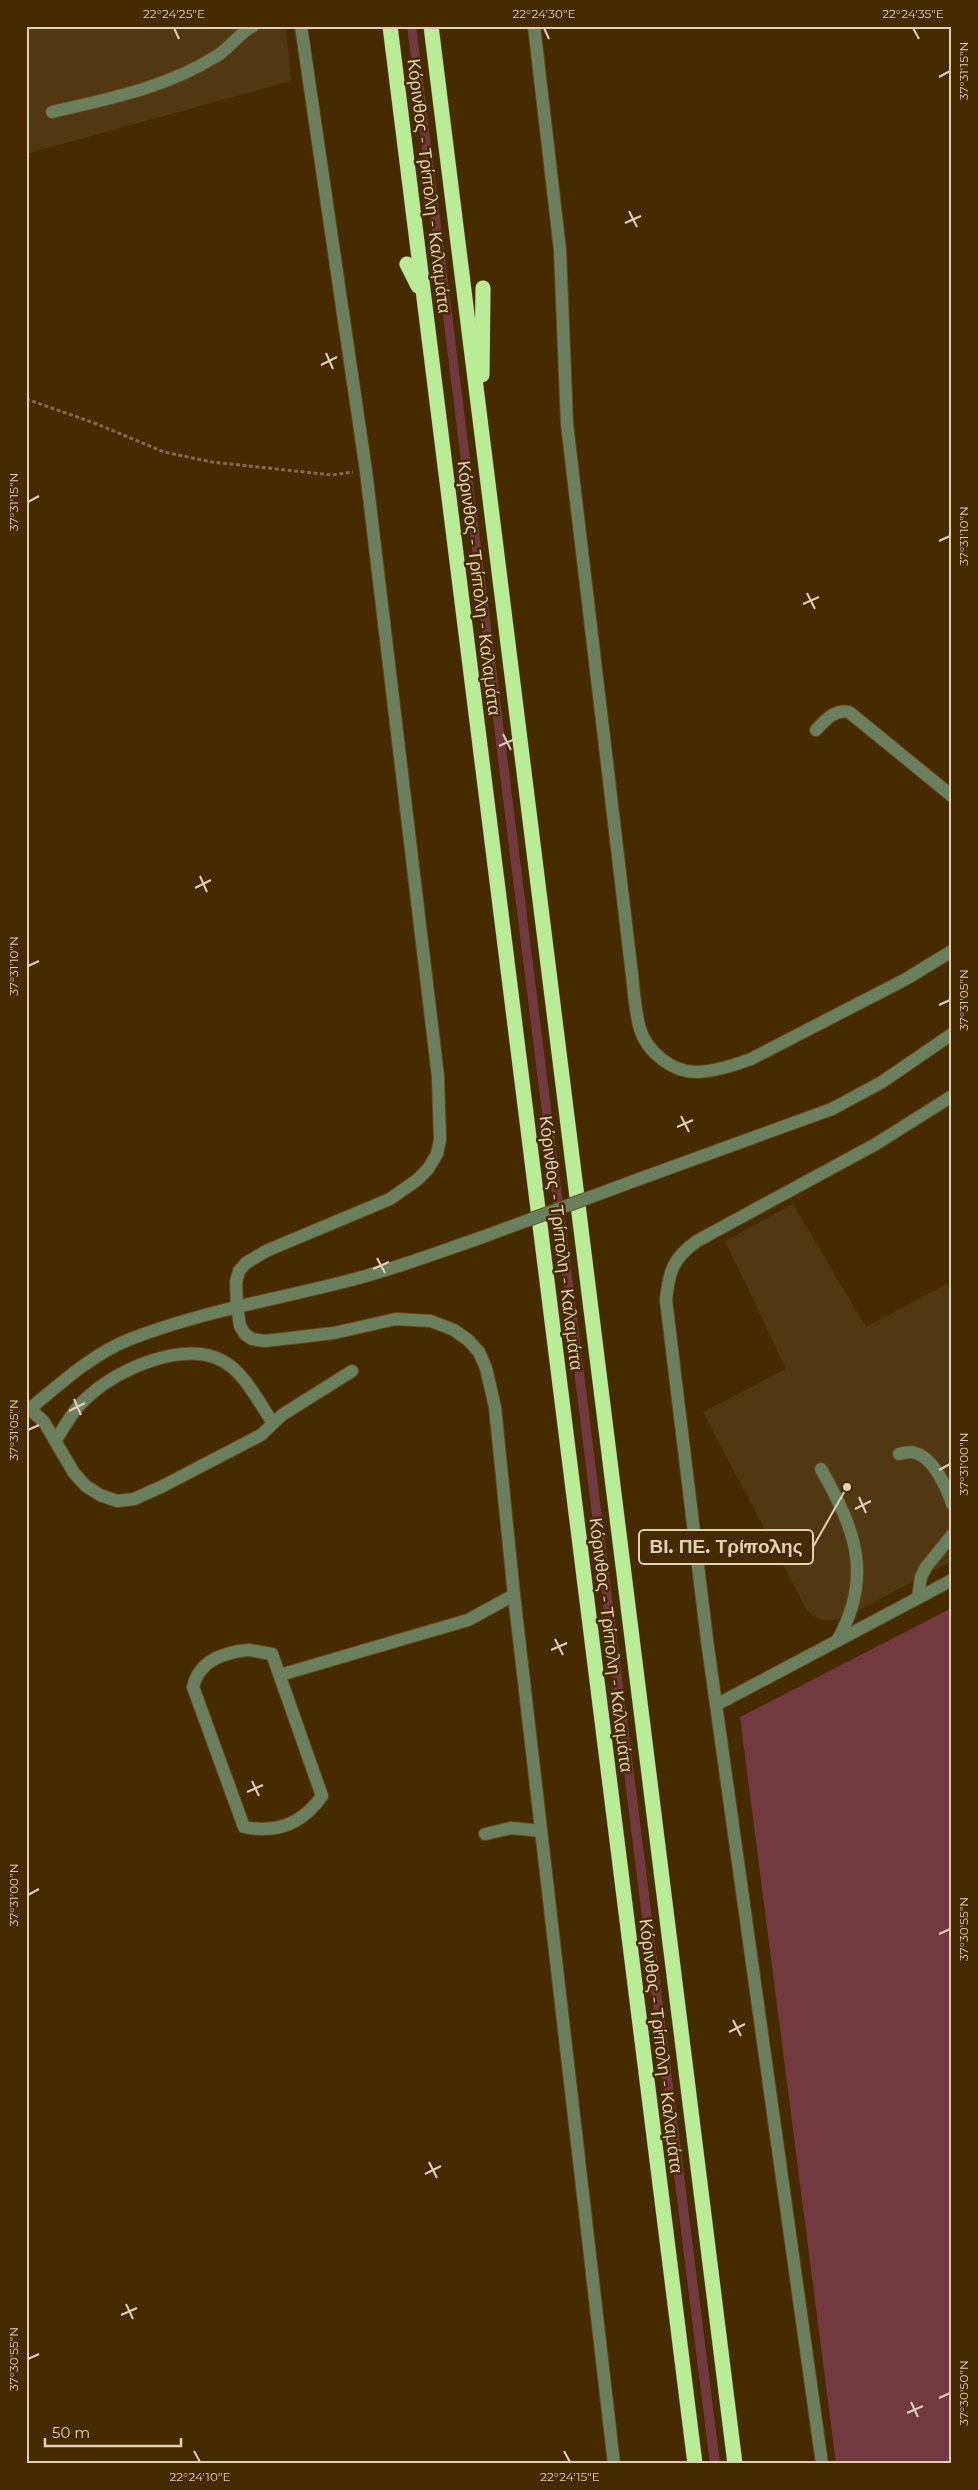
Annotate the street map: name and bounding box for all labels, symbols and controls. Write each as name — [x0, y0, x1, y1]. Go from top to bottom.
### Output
text: 22°24'25"E — [143, 6, 205, 21]
text: 22°24'30"E — [512, 6, 576, 21]
text: 22°24'35"E — [882, 6, 944, 21]
text: 37°31'15"N — [956, 42, 971, 100]
street label: Κόρινθος - Τρίπολη - Καλαμάτα — [402, 57, 456, 315]
street label: Κόρινθος - Τρίπολη - Καλαμάτα — [452, 459, 506, 717]
text: 37°31'15"N — [6, 473, 21, 531]
text: 37°31'10"N — [956, 506, 971, 566]
text: 37°31'10"N — [6, 936, 21, 996]
text: 37°31'05"N — [956, 969, 971, 1031]
street label: Κόρινθος - Τρίπολη - Καλαμάτα — [534, 1114, 588, 1372]
text: 37°31'05"N — [6, 1399, 21, 1461]
text: 37°31'00"N — [956, 1433, 971, 1495]
street label: Κόρινθος - Τρίπολη - Καλαμάτα — [584, 1516, 638, 1774]
callout: ΒΙ. ΠΕ. Τρίπολης — [639, 1530, 813, 1564]
text: ΒΙ. ΠΕ. Τρίπολης — [649, 1535, 803, 1558]
text: 37°31'00"N — [6, 1864, 21, 1926]
text: 37°30'55"N — [956, 1897, 971, 1961]
street label: Κόρινθος - Τρίπολη - Καλαμάτα — [634, 1917, 688, 2175]
text: 37°30'55"N — [6, 2327, 21, 2391]
text: 37°30'50"N — [956, 2360, 971, 2426]
scale bar — [45, 2415, 181, 2447]
text: 50 m — [52, 2423, 90, 2442]
text: 22°24'10"E — [169, 2469, 231, 2484]
text: 22°24'15"E — [540, 2469, 600, 2484]

